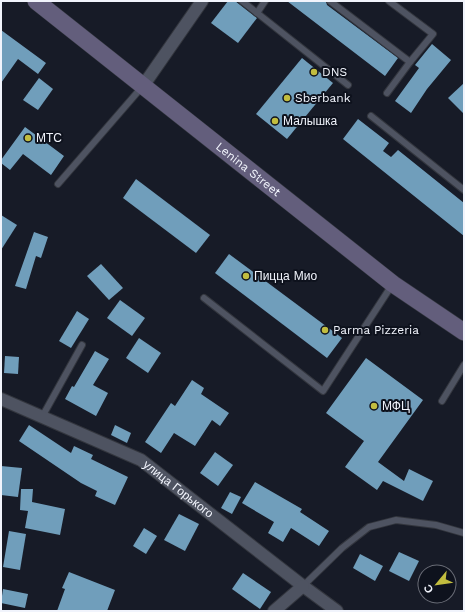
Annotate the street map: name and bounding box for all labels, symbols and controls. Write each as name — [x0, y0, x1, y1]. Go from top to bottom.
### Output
place label: DNS — [322, 65, 347, 79]
marker: DNS — [309, 67, 319, 77]
place label: Sberbank — [295, 91, 351, 105]
marker: Sberbank — [282, 93, 292, 103]
place label: Малышка — [283, 114, 338, 128]
marker: Малышка — [270, 116, 280, 126]
place label: МТС — [36, 131, 62, 145]
marker: МТС — [23, 133, 33, 143]
street label: Lenina Street — [213, 139, 284, 199]
place label: Пицца Мио — [254, 269, 318, 283]
marker: Пицца Мио — [241, 271, 251, 281]
place label: Parma Pizzeria — [333, 323, 419, 337]
marker: Parma Pizzeria — [320, 325, 330, 335]
place label: МФЦ — [382, 399, 410, 413]
marker: МФЦ — [369, 401, 379, 411]
street label: улица Горького — [140, 457, 217, 521]
north arrow — [417, 564, 457, 604]
text: С — [421, 582, 436, 595]

